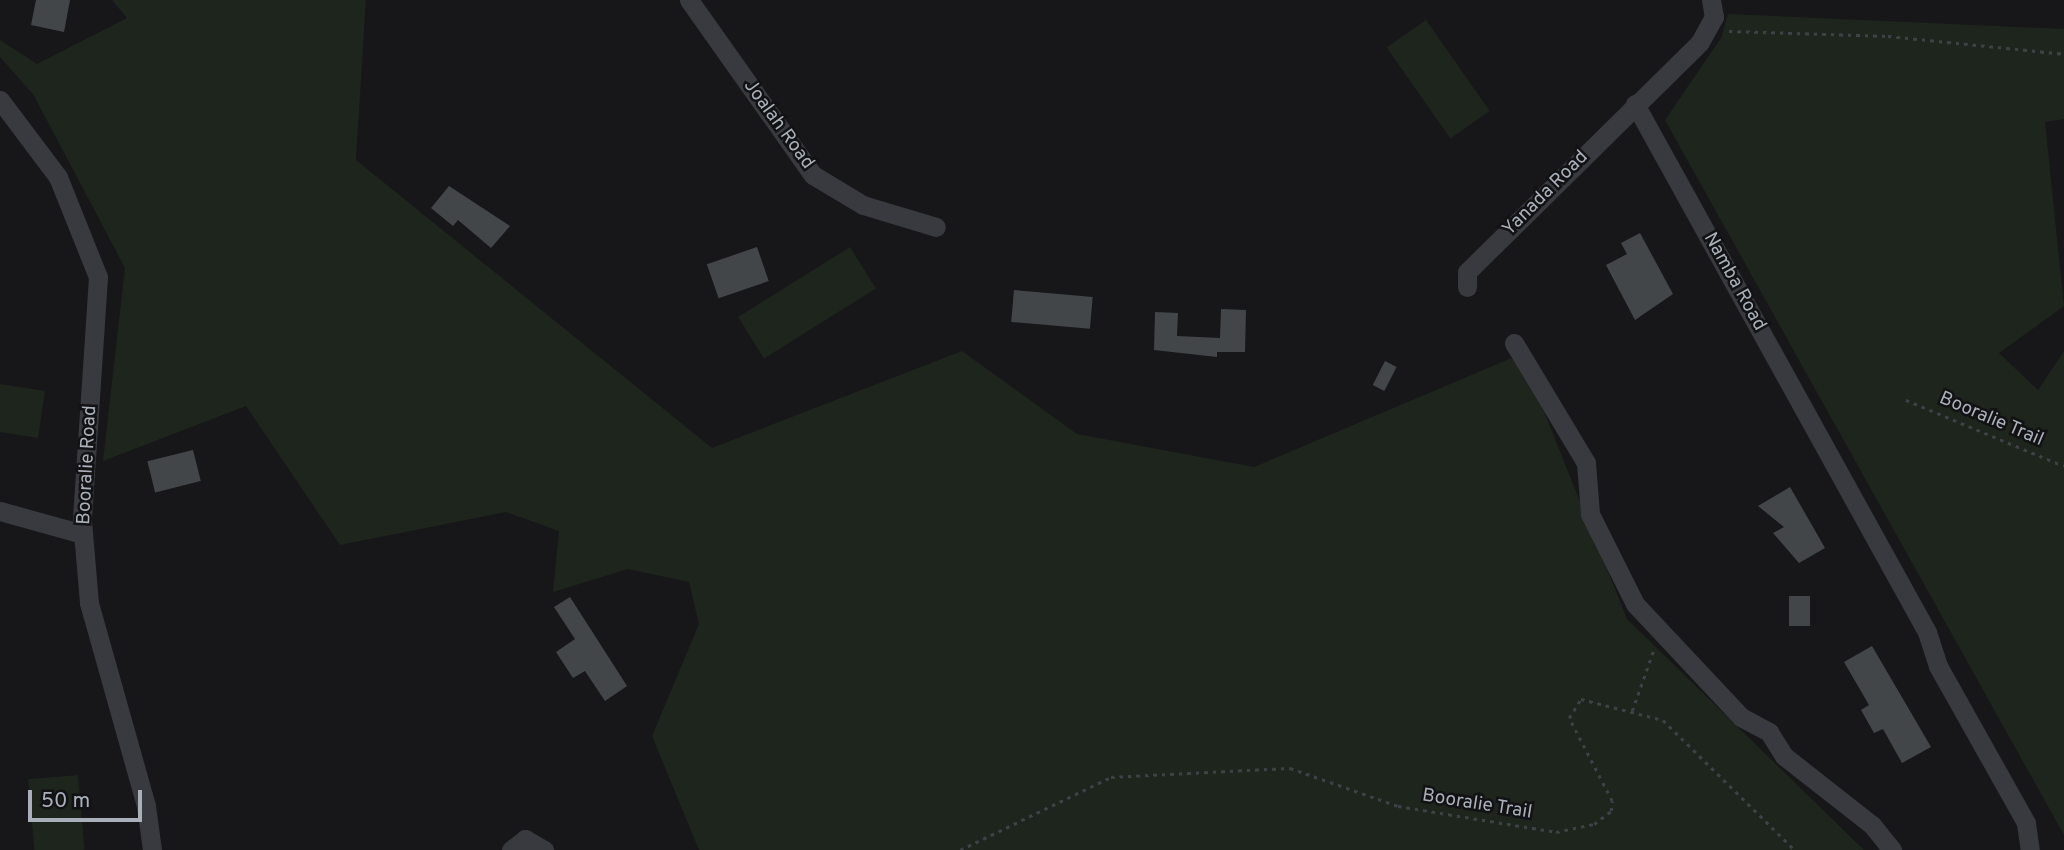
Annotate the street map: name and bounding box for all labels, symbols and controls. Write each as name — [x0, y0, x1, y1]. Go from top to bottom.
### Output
street label: Joalah Road — [738, 76, 818, 174]
street label: Yanada Road — [1499, 147, 1593, 241]
street label: Namba Road — [1698, 229, 1770, 335]
street label: Booralie Trail — [1935, 388, 2047, 452]
street label: Booralie Road — [73, 405, 103, 525]
scale bar — [32, 776, 145, 820]
street label: Booralie Trail — [1420, 785, 1534, 825]
text: 50 m — [41, 788, 90, 815]

